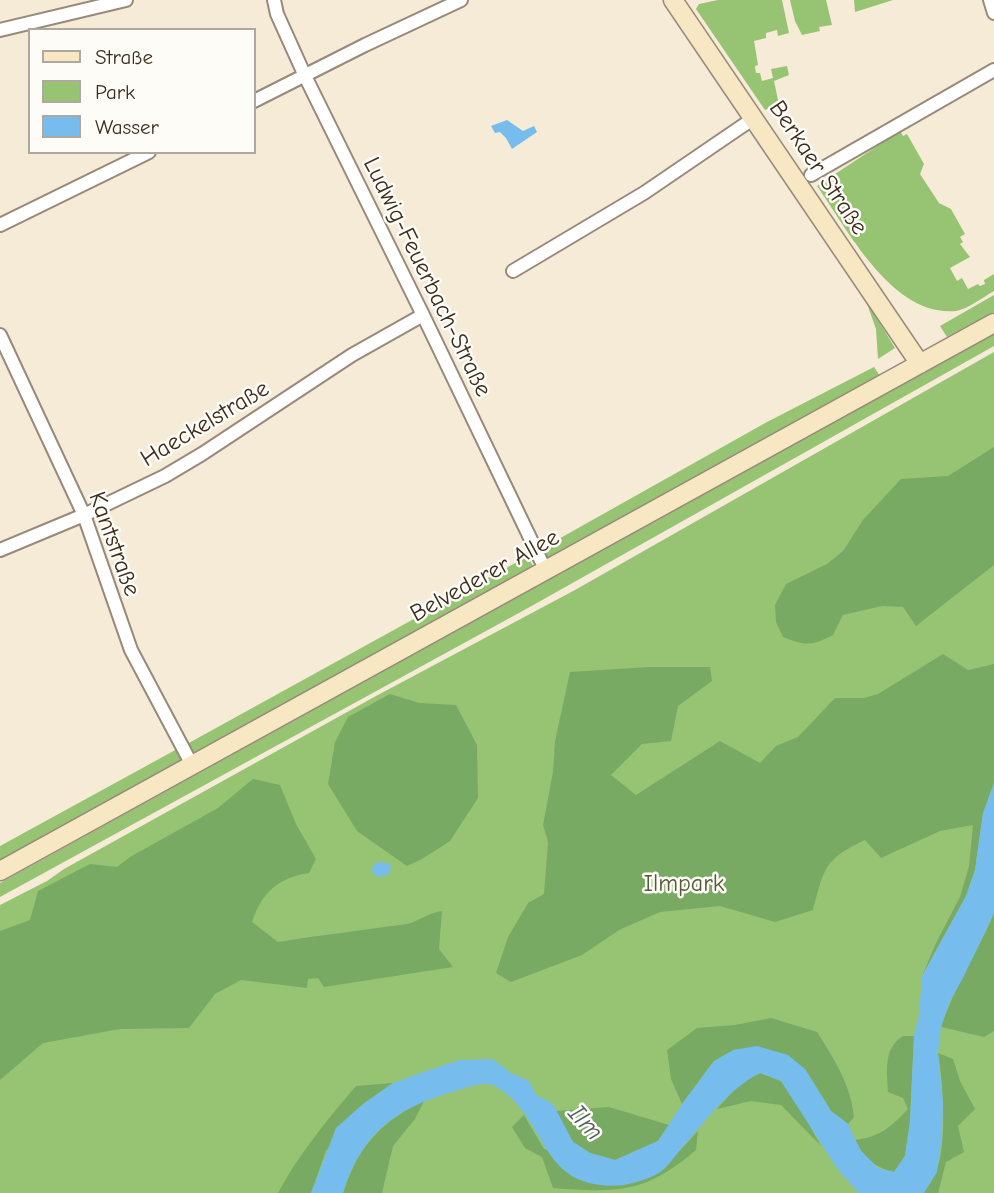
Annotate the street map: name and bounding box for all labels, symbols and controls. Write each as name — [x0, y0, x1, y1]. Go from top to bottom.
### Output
legend — [28, 28, 256, 154]
text: Straße — [95, 45, 153, 69]
text: Park — [95, 80, 135, 104]
street label: Berkaer Straße — [763, 95, 873, 241]
text: Wasser — [95, 115, 159, 139]
street label: Ludwig-Feuerbach-Straße — [356, 153, 498, 401]
street label: Haeckelstraße — [136, 374, 274, 474]
street label: Kantstraße — [82, 488, 146, 600]
street label: Belvederer Allee — [406, 523, 564, 629]
park label: Ilmpark — [644, 870, 724, 898]
water label: Ilm — [561, 1099, 609, 1147]

